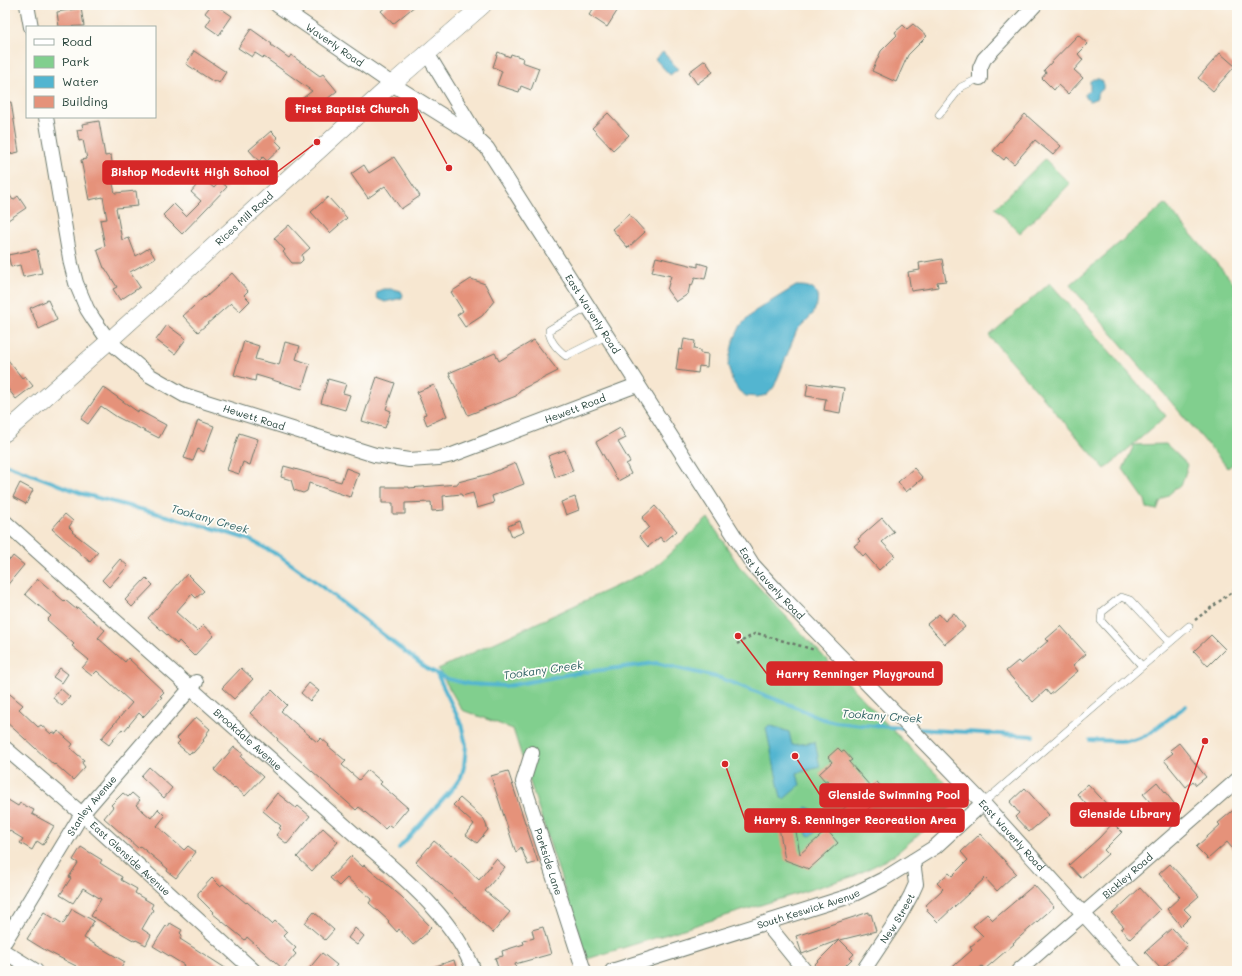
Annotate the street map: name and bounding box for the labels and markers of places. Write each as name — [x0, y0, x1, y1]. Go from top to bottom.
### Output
callout: First Baptist Church — [286, 98, 417, 121]
callout: Bishop Mcdevitt High School — [103, 161, 277, 184]
callout: Harry Renninger Playground — [767, 662, 942, 685]
callout: Glenside Swimming Pool — [820, 784, 968, 807]
callout: Glenside Library — [1071, 803, 1179, 826]
callout: Harry S. Renninger Recreation Area — [745, 809, 964, 832]

